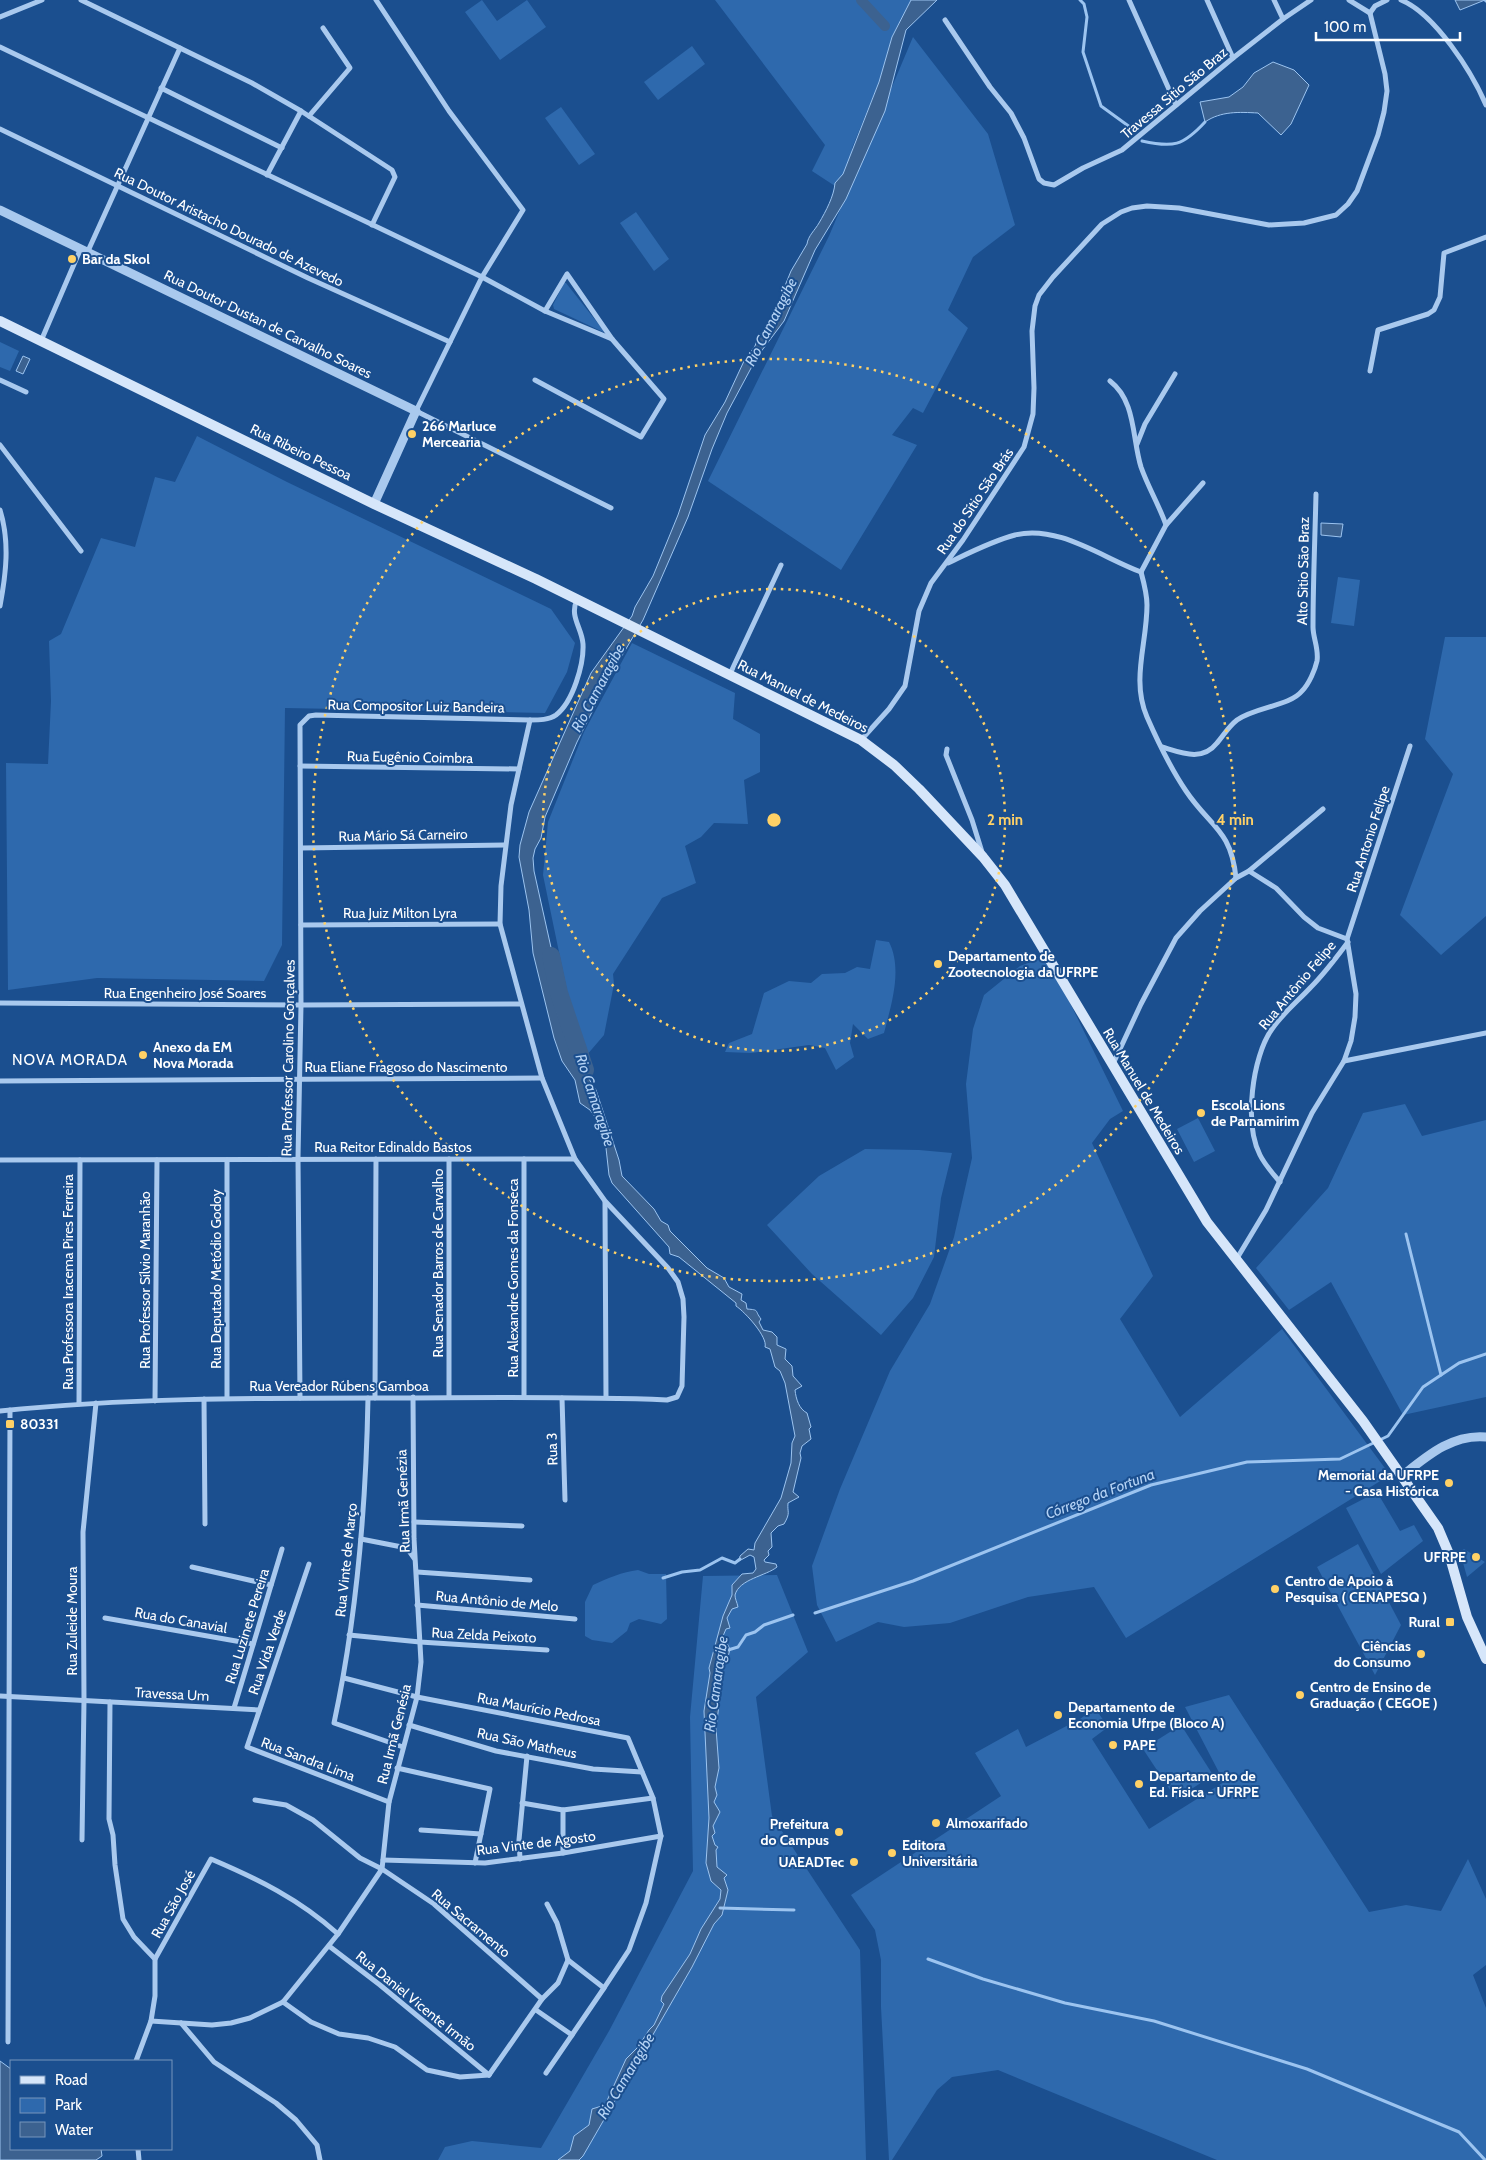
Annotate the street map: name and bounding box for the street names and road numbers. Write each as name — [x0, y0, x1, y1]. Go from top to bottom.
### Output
street label: Travessa Sitio São Braz — [1117, 43, 1231, 143]
street label: Rua Doutor Aristacho Dourado de Azevedo — [111, 163, 347, 291]
street label: Rua Doutor Dustan de Carvalho Soares — [161, 266, 375, 382]
street label: Rua Ribeiro Pessoa — [247, 420, 355, 484]
street label: Rua do Sítio São Brás — [933, 444, 1017, 558]
street label: Alto Sitio São Braz — [1293, 516, 1313, 625]
street label: Rua Manuel de Medeiros — [735, 655, 872, 737]
street label: Rua Compositor Luiz Bandeira — [327, 695, 505, 717]
street label: Rua Eugênio Coimbra — [347, 747, 474, 767]
street label: Rua Antonio Felipe — [1342, 783, 1394, 895]
street label: Rua Mário Sá Carneiro — [338, 825, 468, 845]
street label: Rua Juiz Milton Lyra — [343, 904, 457, 922]
street label: Rua Antônio Felipe — [1254, 937, 1340, 1033]
street label: Rua Professor Carolino Gonçalves — [277, 959, 299, 1157]
street label: Rua Engenheiro José Soares — [104, 984, 267, 1002]
street label: Rua Manuel de Medeiros — [1099, 1024, 1189, 1158]
street label: Rua Eliane Fragoso do Nascimento — [304, 1058, 508, 1076]
street label: Rua Reitor Edinaldo Bastos — [314, 1138, 472, 1156]
street label: Rua Senador Barros de Carvalho — [429, 1168, 447, 1357]
street label: Rua Professora Iracema Pires Ferreira — [59, 1174, 77, 1390]
street label: Rua Alexandre Gomes da Fonseca — [504, 1178, 522, 1378]
street label: Rua Deputado Metódio Godoy — [207, 1189, 225, 1369]
street label: Rua Professor Sílvio Maranhão — [136, 1191, 154, 1369]
street label: Rua Vereador Rúbens Gamboa — [249, 1377, 429, 1395]
street label: Rua 3 — [542, 1432, 562, 1466]
street label: Rua Irmã Genézia — [392, 1449, 414, 1553]
street label: Rua Vinte de Março — [331, 1502, 361, 1618]
street label: Rua Zuleide Moura — [63, 1566, 81, 1675]
street label: Rua Luzinete Pereira — [221, 1566, 273, 1686]
street label: Rua Antônio de Melo — [435, 1587, 559, 1615]
street label: Rua do Canavial — [133, 1603, 229, 1637]
street label: Rua Vida Verde — [244, 1607, 290, 1697]
street label: Rua Zelda Peixoto — [431, 1623, 537, 1647]
street label: Rua Irmã Genésia — [373, 1682, 415, 1786]
street label: Travessa Um — [134, 1683, 210, 1705]
street label: Rua Maurício Pedrosa — [476, 1688, 603, 1730]
street label: Rua São Matheus — [475, 1724, 579, 1762]
street label: Rua Sandra Lima — [258, 1733, 358, 1785]
street label: Rua Vinte de Agosto — [475, 1827, 597, 1859]
street label: Rua São José — [147, 1867, 199, 1941]
street label: Rua Sacramento — [428, 1885, 514, 1961]
street label: Rua Daniel Vicente Irmão — [352, 1947, 480, 2055]

